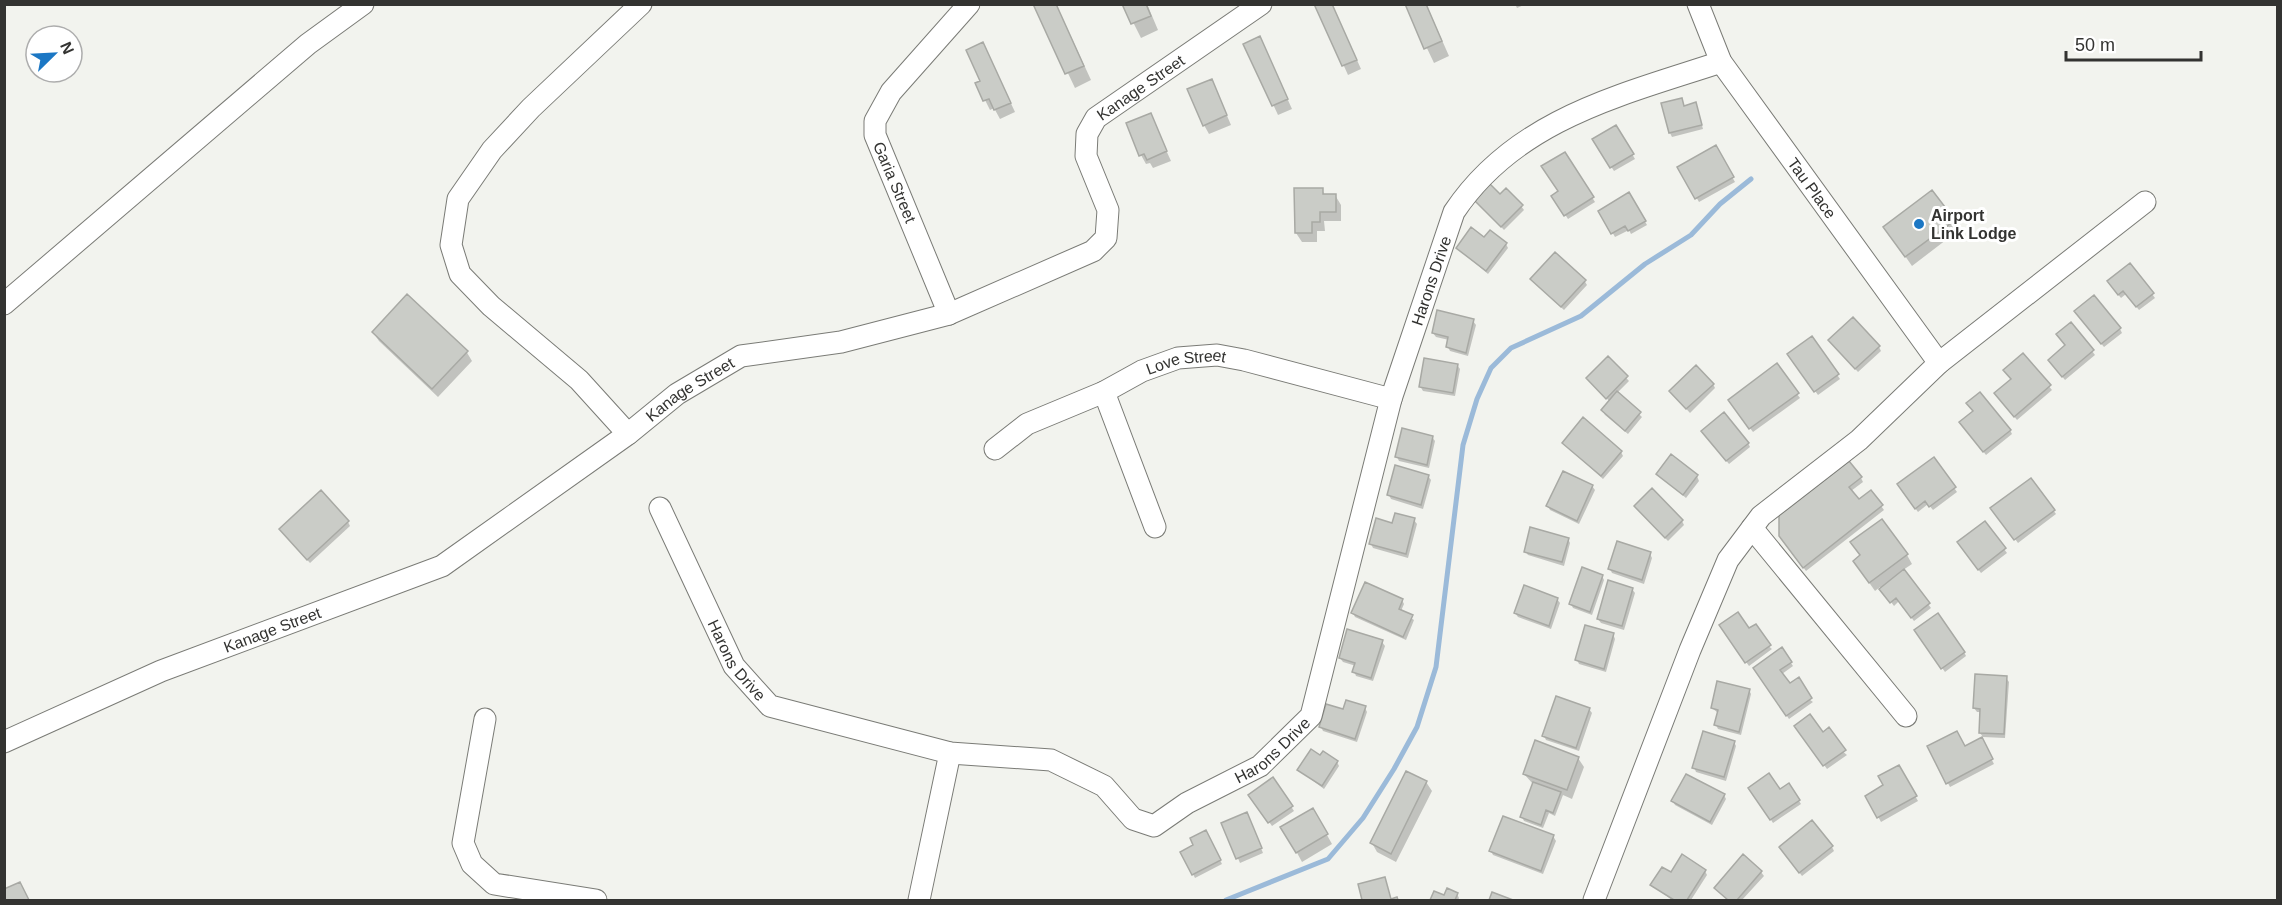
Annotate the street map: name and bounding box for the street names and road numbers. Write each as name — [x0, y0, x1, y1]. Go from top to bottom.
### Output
street label: Kanage Street — [1094, 51, 1188, 124]
street label: Garia Street — [870, 139, 919, 226]
street label: Tau Place — [1784, 155, 1839, 222]
street label: Harons Drive — [1408, 234, 1454, 328]
street label: Love Street — [1144, 346, 1228, 378]
street label: Kanage Street — [643, 354, 738, 425]
street label: Kanage Street — [221, 604, 324, 656]
street label: Harons Drive — [705, 617, 769, 704]
street label: Harons Drive — [1232, 714, 1313, 786]

